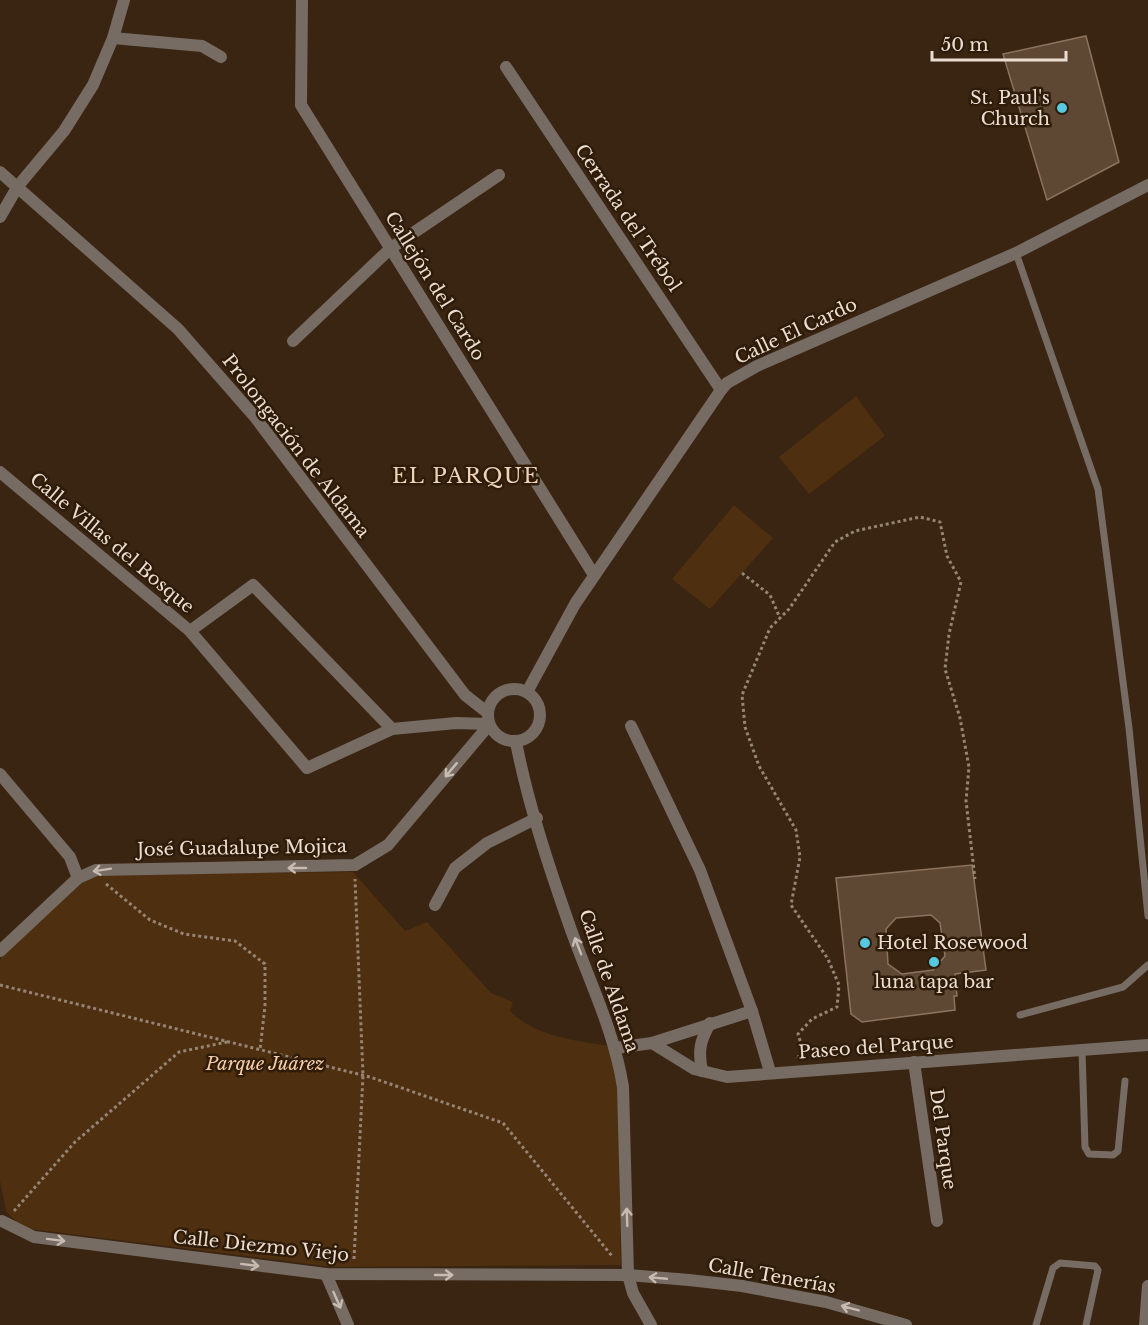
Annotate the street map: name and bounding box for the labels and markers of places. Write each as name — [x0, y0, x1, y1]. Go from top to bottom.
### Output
place label: St. Paul's Church — [970, 87, 1050, 130]
marker: St. Paul's Church — [1055, 101, 1069, 115]
place label: Hotel Rosewood — [877, 932, 1028, 954]
marker: Hotel Rosewood — [858, 936, 872, 950]
marker: luna tapa bar — [927, 955, 941, 969]
place label: luna tapa bar — [874, 971, 994, 993]

